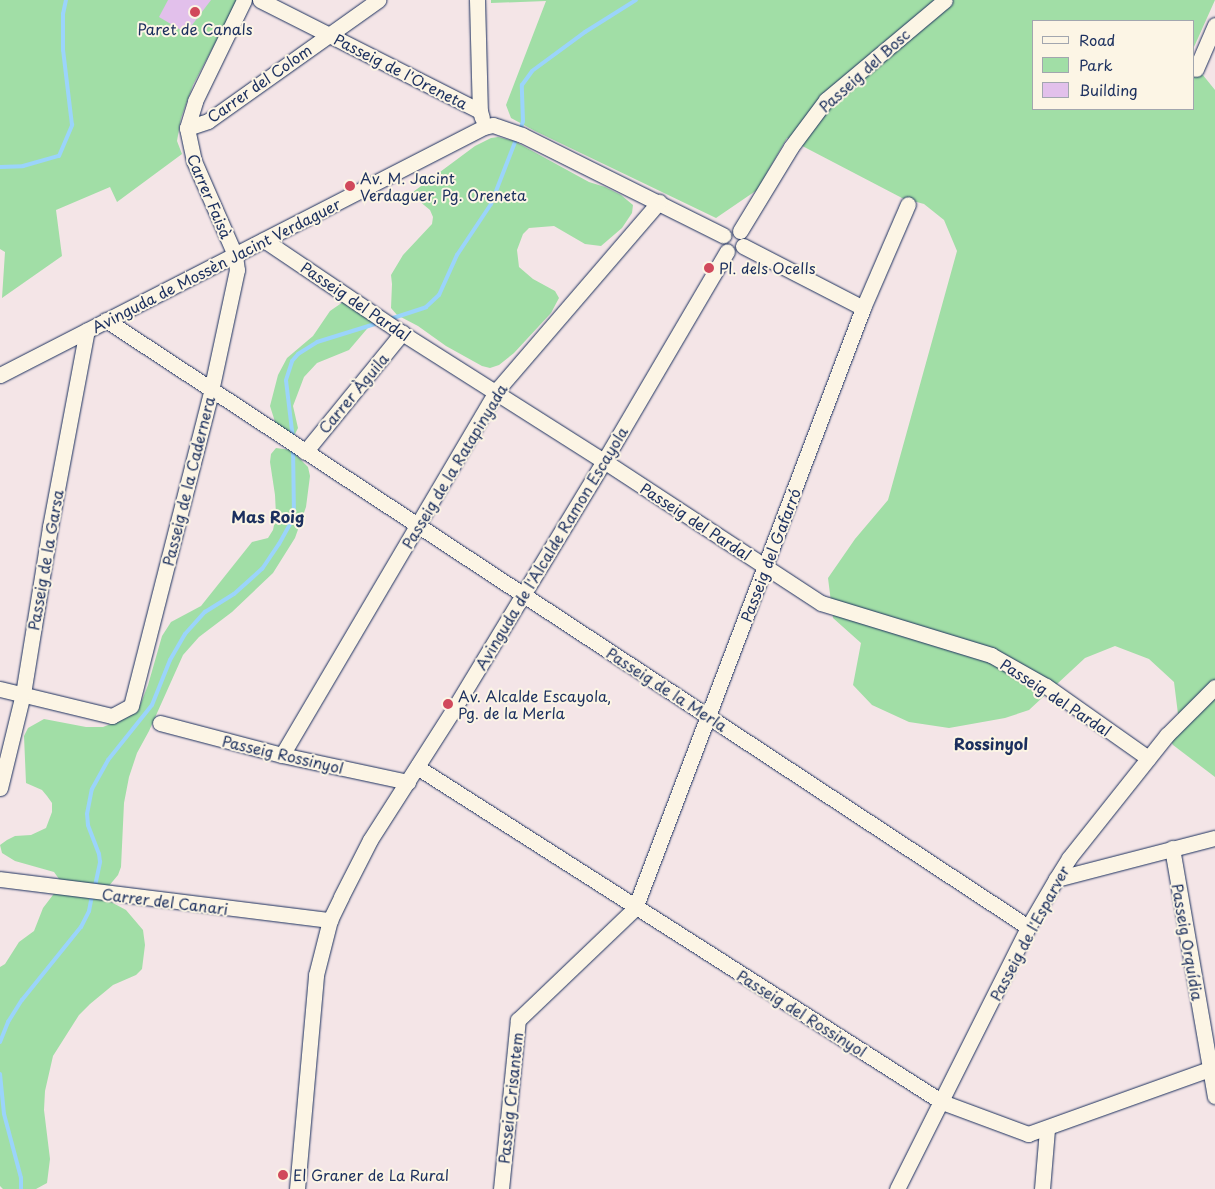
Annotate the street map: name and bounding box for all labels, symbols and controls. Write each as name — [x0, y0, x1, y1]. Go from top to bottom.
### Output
marker: Paret de Canals — [189, 6, 201, 18]
place label: Paret de Canals — [138, 20, 252, 38]
legend — [1032, 20, 1195, 110]
street label: Passeig del Bosc — [815, 24, 913, 116]
text: Road — [1079, 28, 1115, 51]
street label: Passeig de l'Oreneta — [331, 30, 471, 112]
street label: Carrer del Colom — [203, 40, 315, 126]
text: Park — [1079, 53, 1113, 76]
text: Building — [1079, 78, 1138, 101]
street label: Carrer Faisà — [184, 150, 236, 242]
place label: Av. M. Jacint Verdaguer, Pg. Oreneta — [360, 168, 529, 203]
marker: Av. M. Jacint Verdaguer, Pg. Oreneta — [344, 180, 356, 192]
street label: Avinguda de Mossèn Jacint Verdaguer — [89, 194, 343, 336]
street label: Passeig del Pardal — [298, 258, 414, 344]
place label: Pl. dels Ocells — [719, 259, 816, 277]
marker: Pl. dels Ocells — [703, 262, 715, 274]
street label: Carrer Àguila — [314, 349, 392, 437]
street label: Passeig de la Ratapinyada — [398, 381, 510, 551]
street label: Passeig de la Cadernera — [158, 395, 218, 567]
street label: Avinguda de l'Alcalde Ramon Escayola — [471, 423, 631, 673]
street label: Passeig del Pardal — [637, 478, 755, 564]
street label: Passeig del Gafarró — [736, 486, 804, 624]
street label: Passeig de la Garsa — [24, 489, 66, 631]
district label: Mas Roig — [232, 506, 304, 526]
street label: Passeig de la Merla — [604, 643, 730, 735]
street label: Passeig del Pardal — [997, 654, 1115, 740]
place label: Av. Alcalde Escayola, Pg. de la Merla — [458, 686, 613, 721]
marker: Av. Alcalde Escayola, Pg. de la Merla — [442, 698, 454, 710]
street label: Passeig Rossinyol — [221, 731, 345, 777]
district label: Rossinyol — [954, 733, 1028, 753]
street label: Passeig de l'Esparver — [986, 862, 1072, 1004]
street label: Passeig Orquídia — [1169, 881, 1207, 1003]
street label: Carrer del Canari — [100, 884, 230, 918]
street label: Passeig del Rossinyol — [734, 966, 870, 1060]
street label: Passeig Crisantem — [494, 1031, 526, 1165]
place label: El Graner de La Rural — [293, 1166, 452, 1184]
marker: El Graner de La Rural — [277, 1169, 289, 1181]

